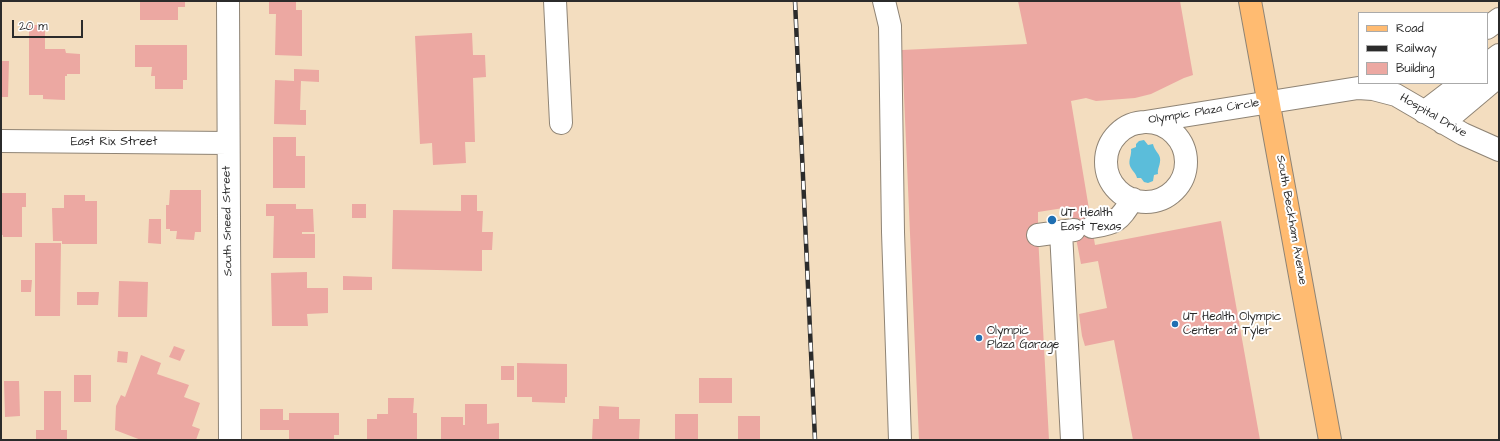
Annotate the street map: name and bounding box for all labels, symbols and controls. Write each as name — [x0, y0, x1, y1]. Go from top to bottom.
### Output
scale bar — [14, 12, 85, 38]
legend — [1358, 12, 1488, 84]
text: 20 m — [19, 18, 48, 35]
text: Road — [1396, 20, 1424, 37]
text: Railway — [1396, 40, 1437, 57]
text: Building — [1396, 60, 1434, 77]
street label: Hospital Drive — [1397, 91, 1469, 141]
street label: Olympic Plaza Circle — [1147, 96, 1261, 128]
street label: East Rix Street — [71, 135, 157, 149]
street label: South Beckham Avenue — [1273, 154, 1309, 286]
street label: South Sneed Street — [220, 165, 236, 277]
place label: UT Health East Texas — [1061, 206, 1122, 234]
marker: UT Health East Texas — [1046, 214, 1058, 226]
place label: UT Health Olympic Center at Tyler — [1183, 310, 1281, 338]
marker: UT Health Olympic Center at Tyler — [1170, 319, 1180, 329]
place label: Olympic Plaza Garage — [987, 324, 1059, 352]
marker: Olympic Plaza Garage — [974, 333, 984, 343]

